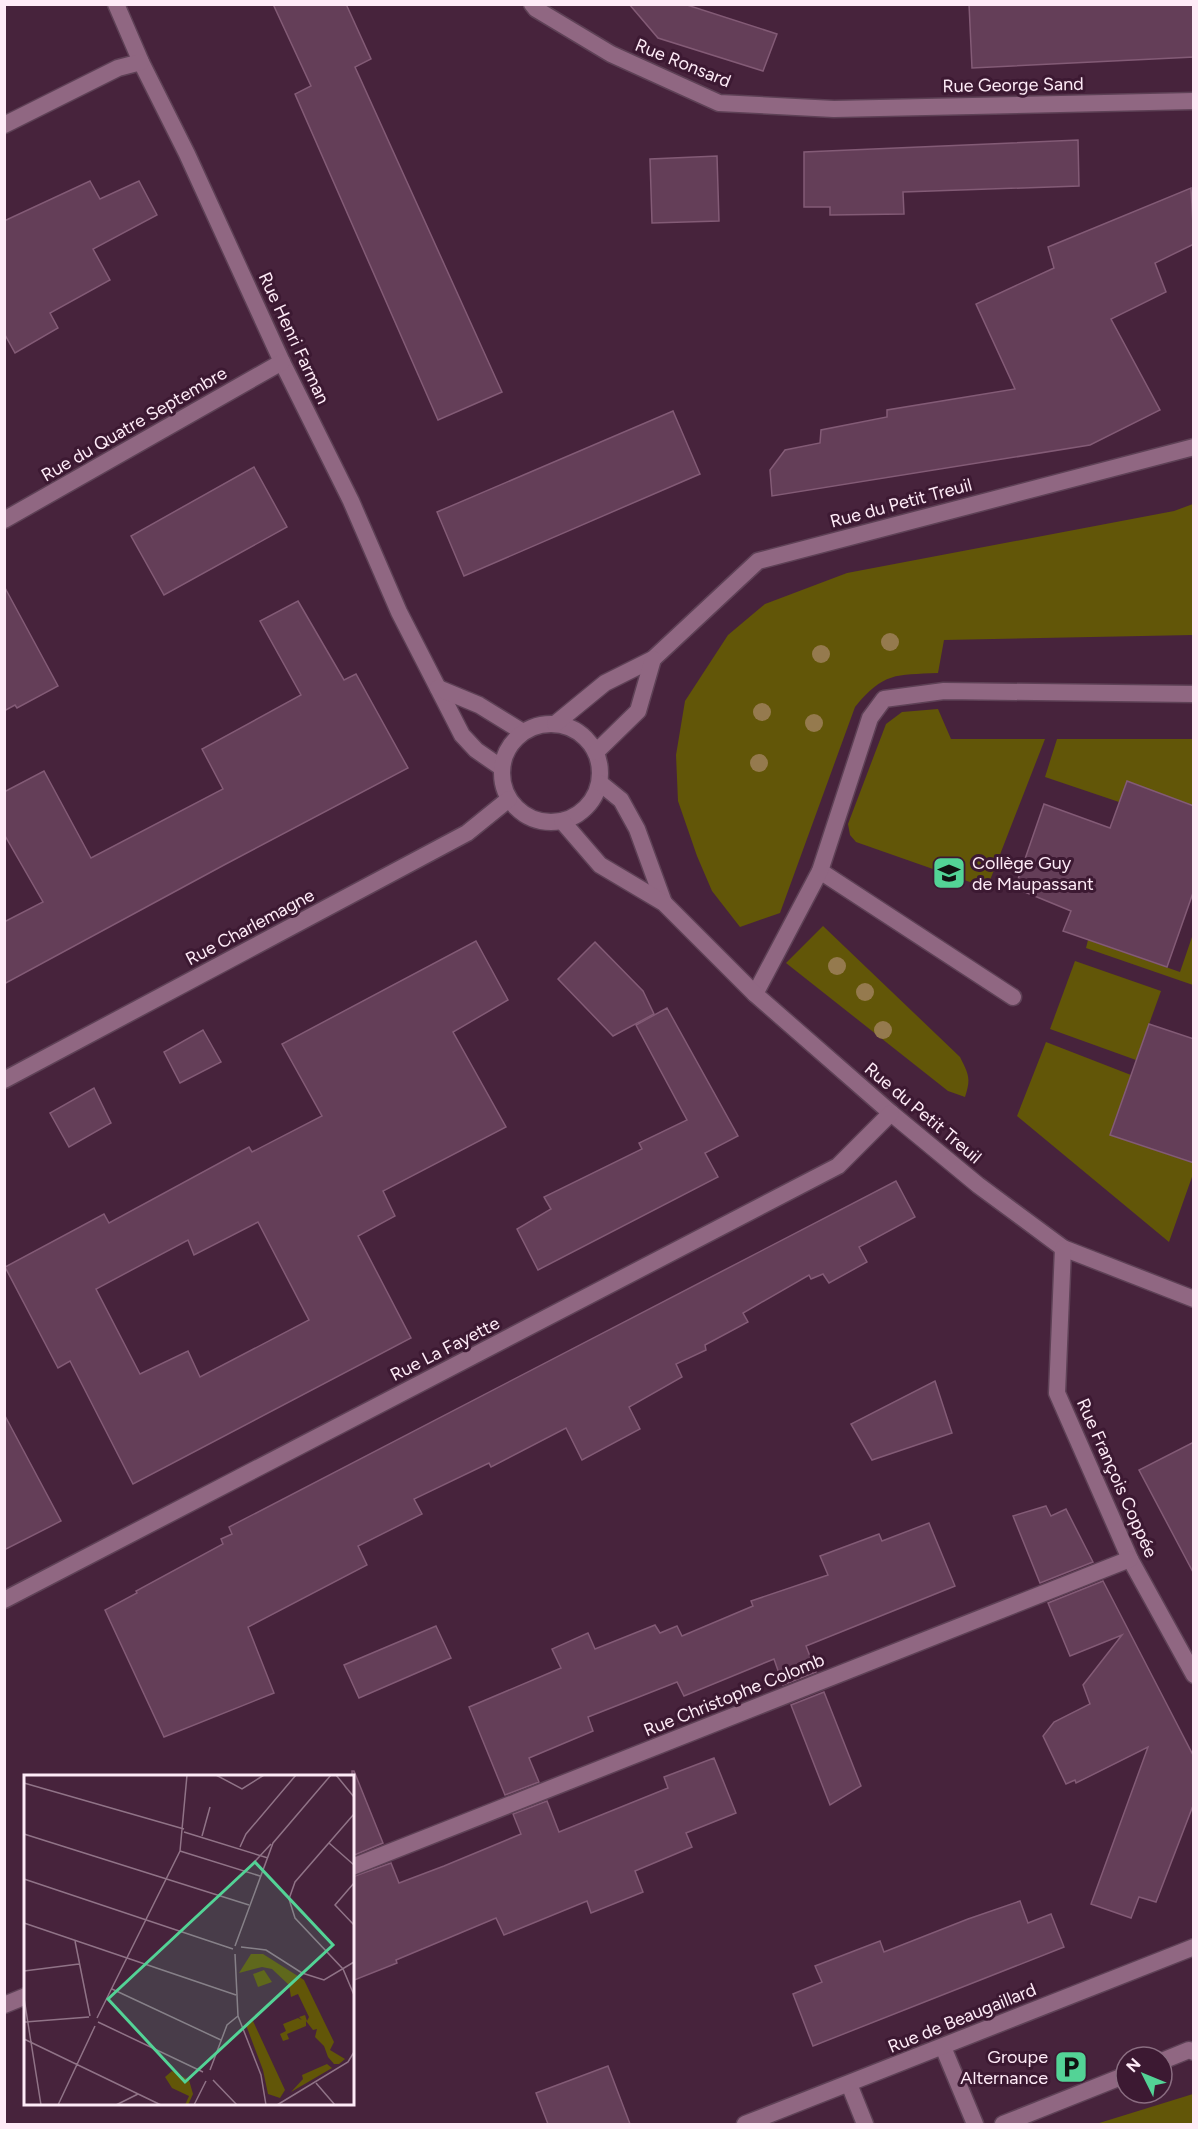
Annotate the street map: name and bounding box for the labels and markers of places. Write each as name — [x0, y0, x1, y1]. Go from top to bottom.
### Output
place label: Collège Guy de Maupassant — [972, 852, 1094, 895]
school or university icon: Collège Guy de Maupassant — [931, 855, 967, 891]
place label: Groupe Alternance — [960, 2046, 1048, 2089]
parking icon: Groupe Alternance — [1053, 2049, 1089, 2085]

